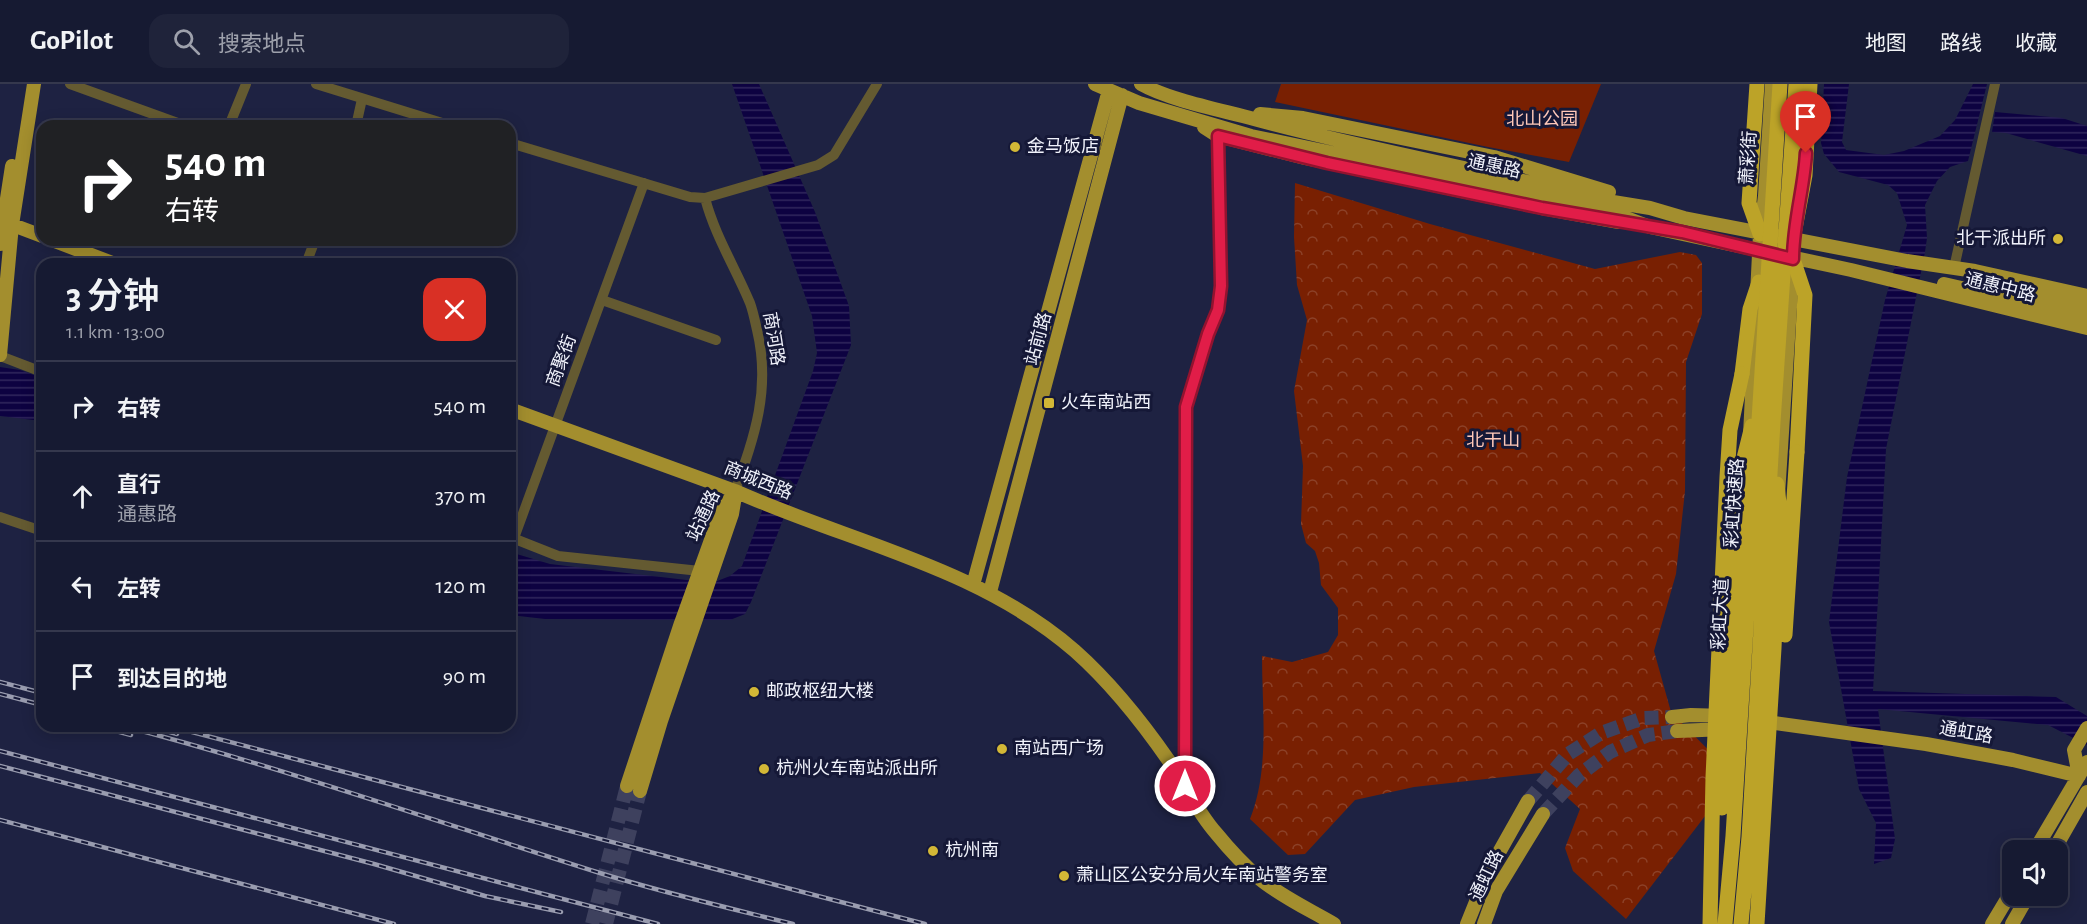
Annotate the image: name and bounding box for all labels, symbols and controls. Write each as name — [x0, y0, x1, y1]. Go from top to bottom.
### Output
search box — [149, 14, 569, 68]
icon: search — [170, 25, 203, 58]
text: GoPilot — [30, 27, 113, 55]
text: 搜索地点 — [218, 33, 306, 55]
text: 地图 — [1865, 33, 1907, 54]
text: 路线 — [1940, 33, 1982, 54]
text: 收藏 — [2015, 33, 2057, 54]
pin — [1780, 91, 1831, 153]
icon: arrive — [1789, 100, 1822, 133]
park label: 北山公园 — [1506, 109, 1578, 129]
street label: 萧彩街 — [1736, 130, 1760, 186]
place label: 金马饭店 — [1027, 136, 1099, 156]
marker: 金马饭店 — [1008, 140, 1022, 154]
text: 540 m — [165, 142, 266, 184]
icon: right — [66, 144, 144, 222]
street label: 通惠路 — [1466, 151, 1523, 181]
text: 右转 — [165, 198, 219, 225]
place label: 北干派出所 — [1956, 228, 2046, 248]
marker: 北干派出所 — [2051, 232, 2065, 246]
street label: 通惠中路 — [1963, 269, 2038, 305]
button: close — [423, 278, 486, 341]
text: 3 分钟 — [66, 279, 159, 315]
street label: 站前路 — [1021, 310, 1055, 367]
street label: 商河路 — [760, 311, 788, 367]
text: 1.1 km · 13:00 — [66, 322, 165, 342]
street label: 商聚街 — [542, 332, 580, 389]
icon: right — [66, 390, 99, 423]
place label: 火车南站西 — [1061, 392, 1151, 412]
text: 540 m — [433, 395, 486, 417]
marker: 火车南站西 — [1042, 396, 1056, 410]
text: 右转 — [117, 398, 161, 420]
park label: 北干山 — [1466, 430, 1520, 450]
street label: 商城西路 — [721, 457, 795, 503]
street label: 彩虹快速路 — [1721, 457, 1747, 549]
text: 直行 — [117, 474, 161, 496]
icon: ahead — [66, 480, 99, 513]
text: 370 m — [435, 485, 486, 507]
street label: 站通路 — [683, 487, 724, 544]
text: 通惠路 — [117, 505, 177, 525]
icon: left — [66, 570, 99, 603]
text: 120 m — [436, 575, 486, 597]
street label: 彩虹大道 — [1708, 577, 1732, 650]
text: 左转 — [117, 578, 161, 600]
icon: arrive — [66, 660, 99, 693]
text: 90 m — [443, 665, 486, 687]
text: 到达目的地 — [117, 668, 227, 690]
place label: 邮政枢纽大楼 — [766, 681, 874, 701]
marker: 邮政枢纽大楼 — [747, 685, 761, 699]
street label: 通虹路 — [1938, 717, 1994, 747]
place label: 南站西广场 — [1014, 738, 1104, 758]
marker: 南站西广场 — [995, 742, 1009, 756]
position arrow — [1153, 754, 1217, 818]
place label: 杭州火车南站派出所 — [776, 758, 938, 778]
marker: 杭州火车南站派出所 — [757, 762, 771, 776]
place label: 杭州南 — [945, 840, 999, 860]
map controls — [2002, 840, 2068, 906]
button: sound — [2002, 840, 2068, 906]
marker: 杭州南 — [926, 844, 940, 858]
street label: 通虹路 — [1465, 847, 1507, 904]
place label: 萧山区公安分局火车南站警务室 — [1076, 865, 1328, 885]
marker: 萧山区公安分局火车南站警务室 — [1057, 869, 1071, 883]

